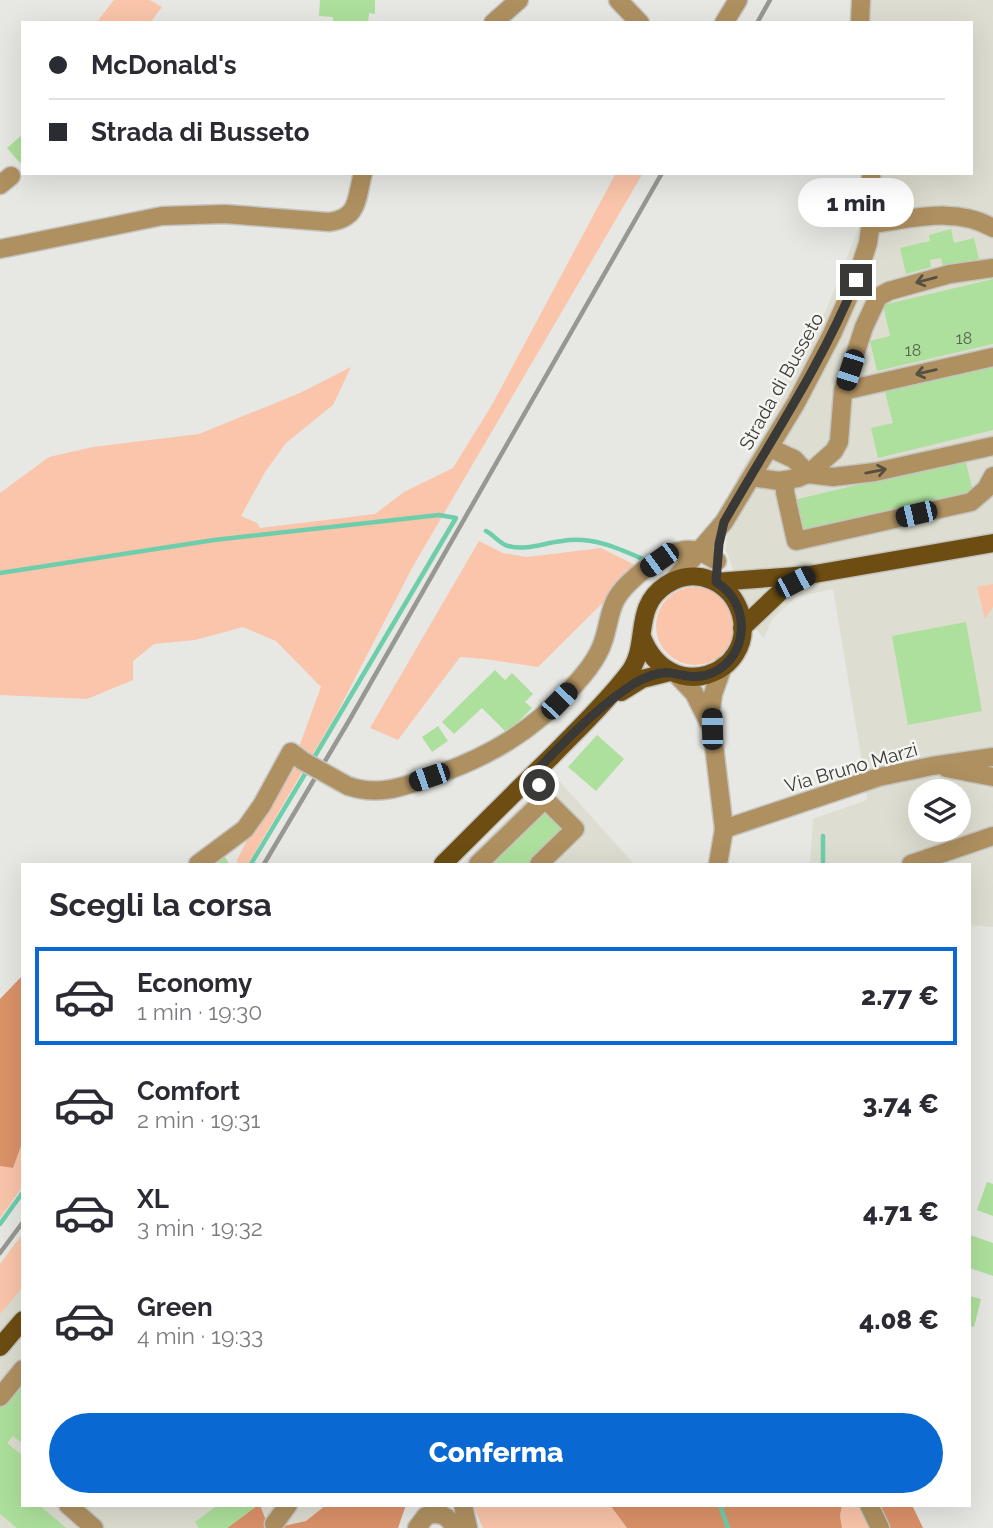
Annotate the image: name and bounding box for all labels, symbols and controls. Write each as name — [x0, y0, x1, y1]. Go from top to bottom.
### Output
text: McDonald's — [91, 50, 237, 80]
text: Strada di Busseto — [91, 117, 309, 147]
callout: 1 min — [798, 178, 914, 228]
text: 1 min — [826, 189, 886, 216]
route end — [840, 264, 872, 296]
one-way arrow — [915, 275, 937, 288]
street label: Strada di Busseto — [734, 309, 828, 453]
house number: 18 — [956, 329, 972, 348]
house number: 18 — [905, 341, 921, 360]
car — [834, 347, 867, 393]
one-way arrow — [916, 366, 938, 379]
one-way arrow — [864, 464, 887, 477]
car — [894, 499, 939, 529]
car — [636, 539, 683, 581]
car — [772, 563, 819, 601]
car — [537, 679, 582, 723]
car — [702, 708, 723, 750]
street label: Via Bruno Marzi — [782, 738, 920, 796]
car — [406, 760, 453, 794]
route start — [523, 769, 555, 801]
map controls — [908, 779, 971, 842]
button: layers — [908, 779, 971, 842]
text: Scegli la corsa — [49, 886, 272, 923]
icon: car — [53, 965, 116, 1028]
text: Economy — [137, 968, 252, 998]
text: 2.77 € — [861, 981, 939, 1011]
text: 1 min · 19:30 — [137, 998, 262, 1025]
icon: car — [53, 1073, 116, 1136]
text: Comfort — [137, 1076, 240, 1106]
text: 3.74 € — [862, 1089, 939, 1119]
text: 2 min · 19:31 — [137, 1106, 260, 1133]
icon: car — [53, 1181, 116, 1244]
text: XL — [137, 1184, 169, 1214]
text: 4.71 € — [863, 1197, 939, 1227]
text: 3 min · 19:32 — [137, 1214, 263, 1241]
icon: car — [53, 1289, 116, 1352]
text: Green — [137, 1292, 213, 1322]
text: 4.08 € — [859, 1305, 939, 1335]
text: 4 min · 19:33 — [137, 1322, 263, 1349]
button: Conferma — [49, 1413, 943, 1493]

